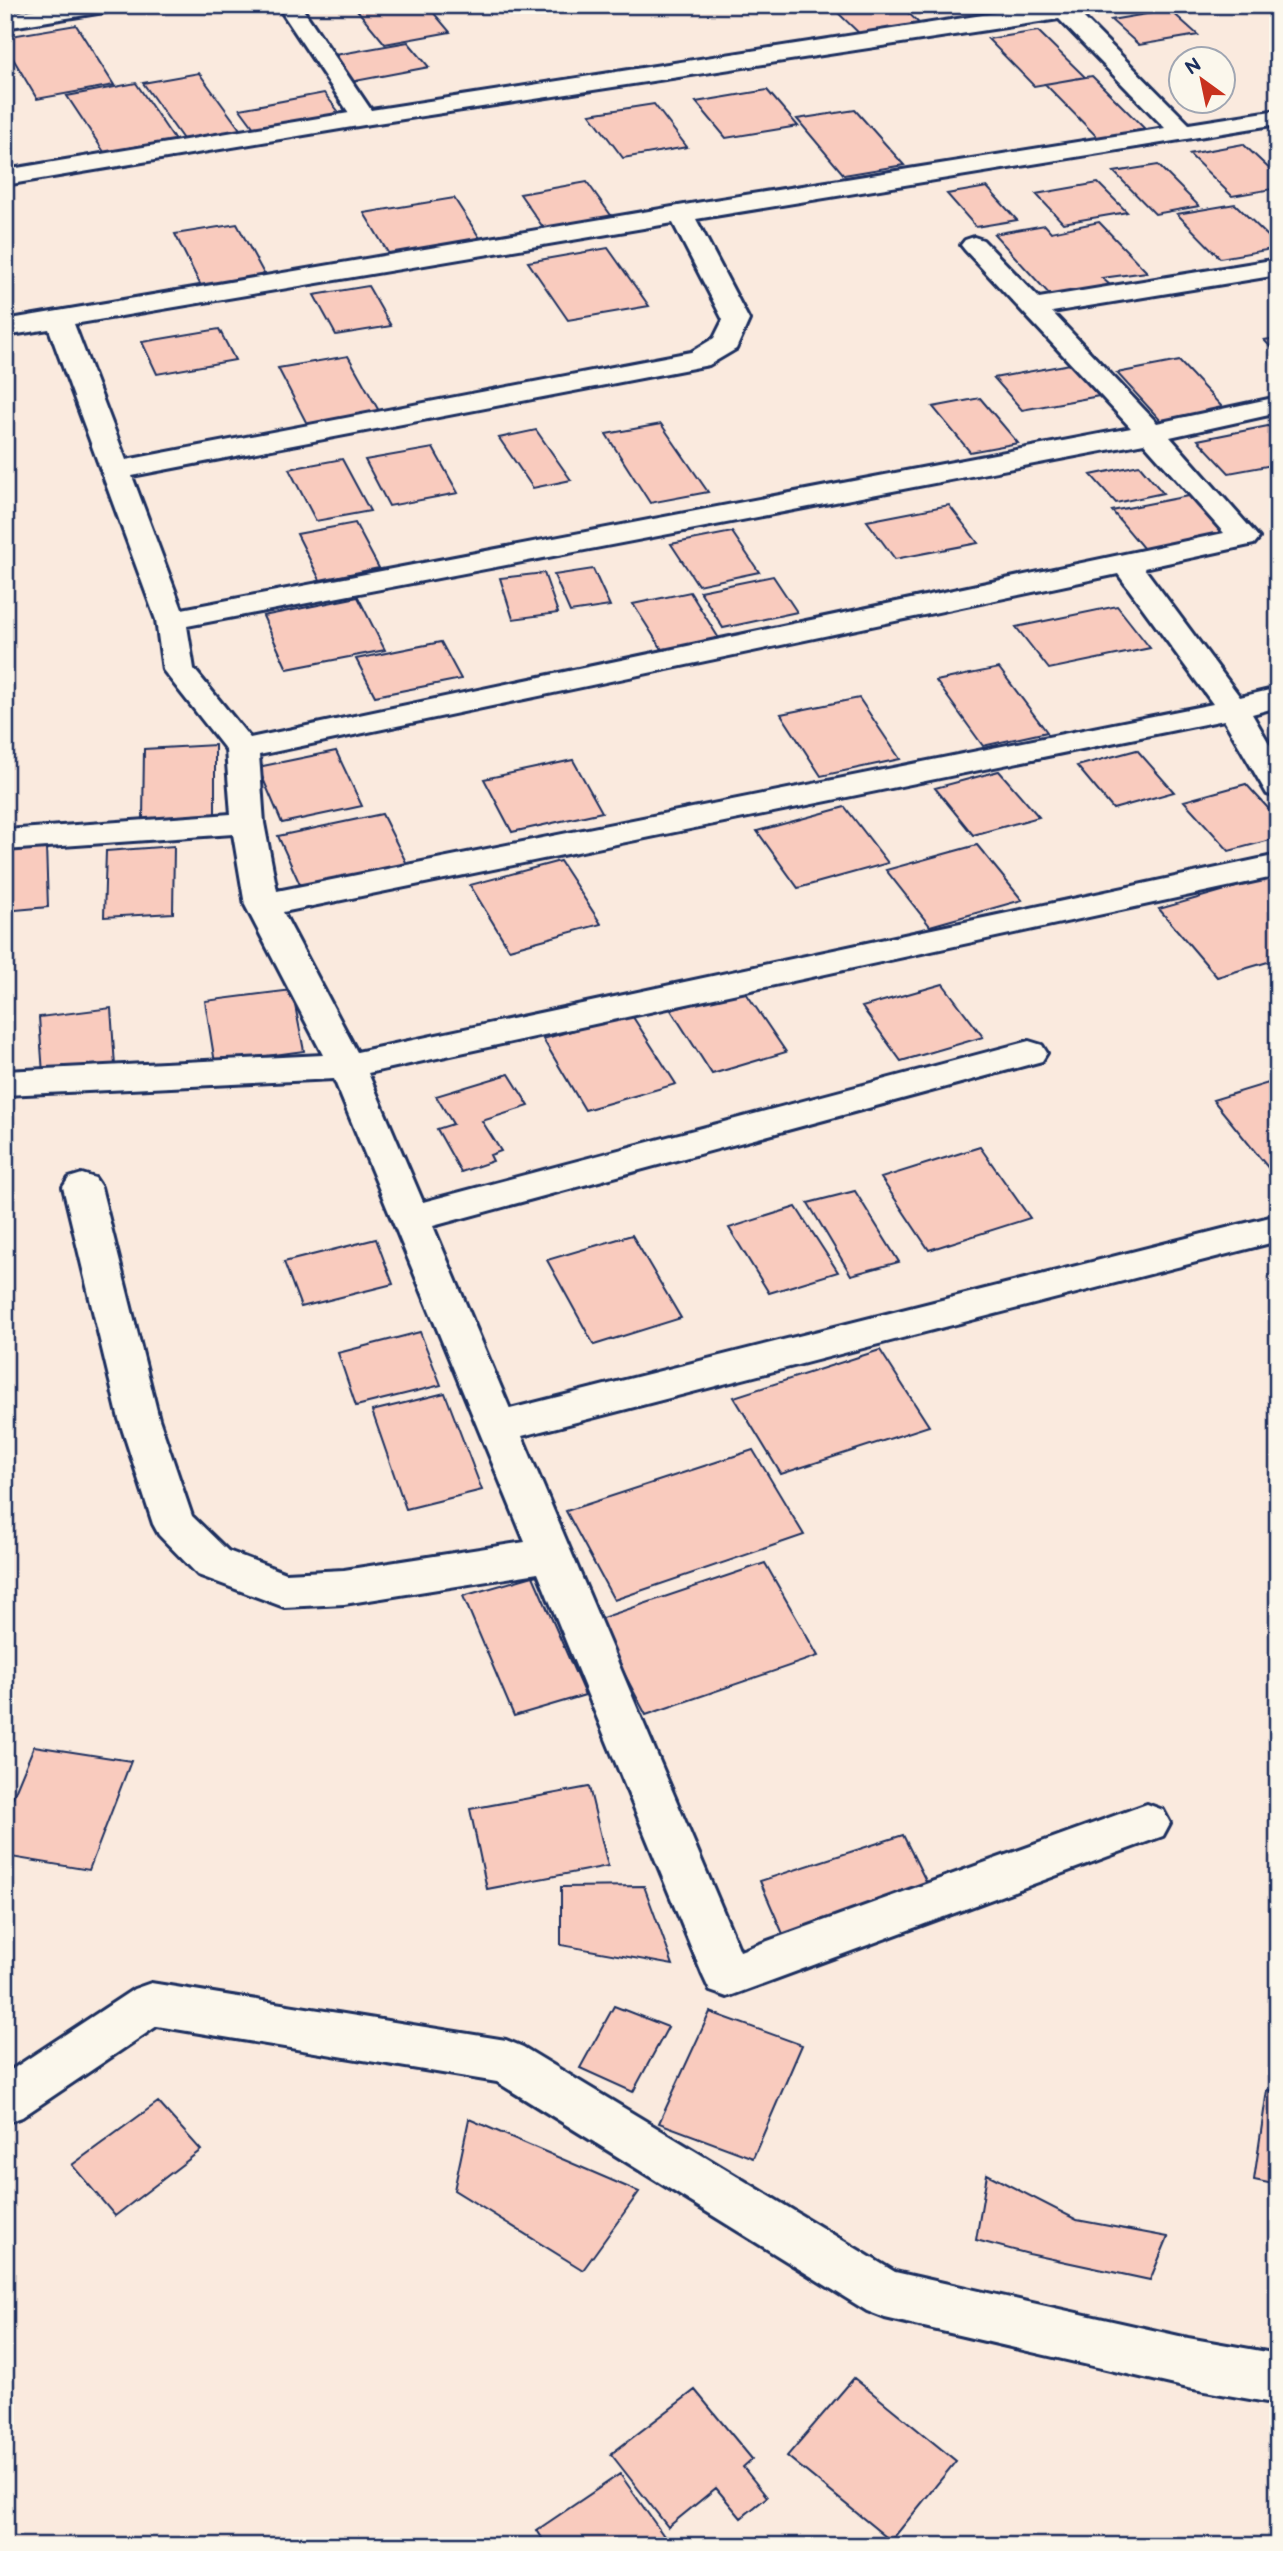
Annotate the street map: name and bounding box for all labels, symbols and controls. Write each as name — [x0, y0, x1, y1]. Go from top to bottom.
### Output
north arrow — [1168, 46, 1238, 116]
text: N — [1181, 53, 1206, 81]

